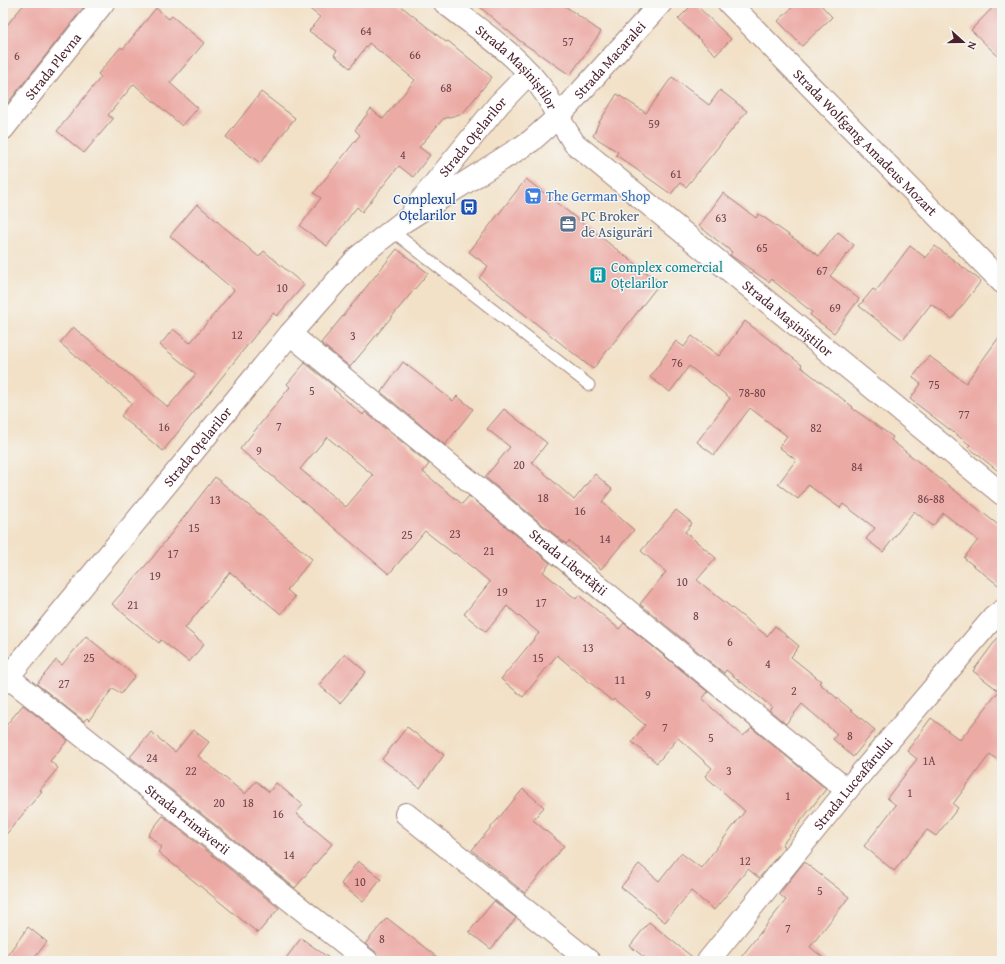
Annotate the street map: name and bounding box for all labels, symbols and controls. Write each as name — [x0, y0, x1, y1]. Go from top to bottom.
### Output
street label: Strada Macaralei — [569, 17, 650, 103]
street label: Strada Mașiniștilor — [471, 20, 563, 113]
house number: 64 — [360, 22, 372, 39]
north arrow — [943, 22, 983, 62]
street label: Strada Plevna — [20, 28, 86, 104]
house number: 57 — [562, 33, 574, 50]
text: N — [963, 39, 981, 52]
house number: 66 — [409, 46, 421, 63]
house number: 6 — [14, 47, 20, 64]
street label: Strada Wolfgang Amadeus Mozart — [789, 64, 942, 220]
house number: 68 — [440, 79, 452, 96]
street label: Strada Oțelarilor — [434, 92, 511, 181]
house number: 59 — [648, 115, 660, 132]
house number: 4 — [400, 146, 406, 163]
house number: 61 — [670, 165, 682, 182]
supermarket icon: The German Shop — [523, 186, 543, 206]
place label: The German Shop — [546, 186, 651, 206]
place label: Complexul Oțelarilor — [393, 189, 456, 225]
bus stop icon: Complexul Oțelarilor — [459, 197, 479, 217]
place label: PC Broker de Asigurări — [581, 206, 653, 242]
house number: 63 — [715, 209, 727, 226]
office icon: PC Broker de Asigurări — [558, 214, 578, 234]
house number: 65 — [756, 239, 768, 256]
place label: Complex comercial Oțelarilor — [611, 257, 723, 293]
house number: 67 — [816, 262, 828, 279]
building icon: Complex comercial Oțelarilor — [588, 265, 608, 285]
street label: Strada Mașiniștilor — [738, 275, 838, 362]
house number: 10 — [276, 279, 288, 296]
house number: 69 — [829, 299, 841, 316]
house number: 12 — [231, 326, 243, 343]
house number: 3 — [350, 327, 356, 344]
house number: 76 — [671, 354, 683, 371]
house number: 75 — [928, 376, 940, 393]
house number: 5 — [309, 382, 315, 399]
house number: 78-80 — [738, 384, 766, 401]
street label: Strada Oțelarilor — [158, 402, 236, 491]
house number: 77 — [958, 406, 970, 423]
house number: 16 — [158, 418, 170, 435]
house number: 7 — [276, 418, 282, 435]
house number: 82 — [810, 419, 822, 436]
house number: 9 — [256, 442, 262, 459]
house number: 20 — [513, 456, 525, 473]
house number: 84 — [851, 458, 863, 475]
house number: 18 — [537, 489, 549, 506]
house number: 86-88 — [917, 490, 945, 507]
house number: 13 — [209, 491, 221, 508]
house number: 16 — [574, 502, 586, 519]
house number: 15 — [188, 519, 200, 536]
street label: Strada Libertății — [525, 524, 612, 600]
house number: 23 — [449, 525, 461, 542]
house number: 25 — [401, 526, 413, 543]
house number: 14 — [599, 530, 611, 547]
house number: 21 — [483, 542, 495, 559]
house number: 17 — [167, 545, 179, 562]
house number: 19 — [149, 567, 161, 584]
house number: 10 — [676, 573, 688, 590]
house number: 19 — [496, 583, 508, 600]
house number: 17 — [535, 594, 547, 611]
house number: 21 — [127, 596, 139, 613]
house number: 8 — [693, 607, 699, 624]
house number: 6 — [727, 633, 733, 650]
house number: 13 — [582, 639, 594, 656]
house number: 25 — [83, 649, 95, 666]
house number: 15 — [532, 649, 544, 666]
house number: 4 — [765, 655, 771, 672]
house number: 11 — [614, 671, 626, 688]
house number: 27 — [58, 675, 70, 692]
house number: 2 — [791, 682, 797, 699]
house number: 9 — [645, 686, 651, 703]
house number: 7 — [662, 719, 668, 736]
house number: 8 — [847, 727, 853, 744]
house number: 5 — [708, 729, 714, 746]
street label: Strada Luceafărului — [808, 733, 897, 834]
house number: 24 — [146, 749, 158, 766]
house number: 1A — [922, 752, 936, 769]
house number: 22 — [185, 762, 197, 779]
house number: 3 — [726, 762, 732, 779]
street label: Strada Primăverii — [141, 779, 234, 859]
house number: 1 — [907, 784, 913, 801]
house number: 1 — [785, 787, 791, 804]
house number: 20 — [213, 794, 225, 811]
house number: 18 — [242, 794, 254, 811]
house number: 16 — [272, 805, 284, 822]
house number: 14 — [283, 846, 295, 863]
house number: 12 — [739, 852, 751, 869]
house number: 10 — [354, 873, 366, 890]
house number: 5 — [817, 882, 823, 899]
house number: 7 — [785, 920, 791, 937]
house number: 8 — [379, 930, 385, 947]

